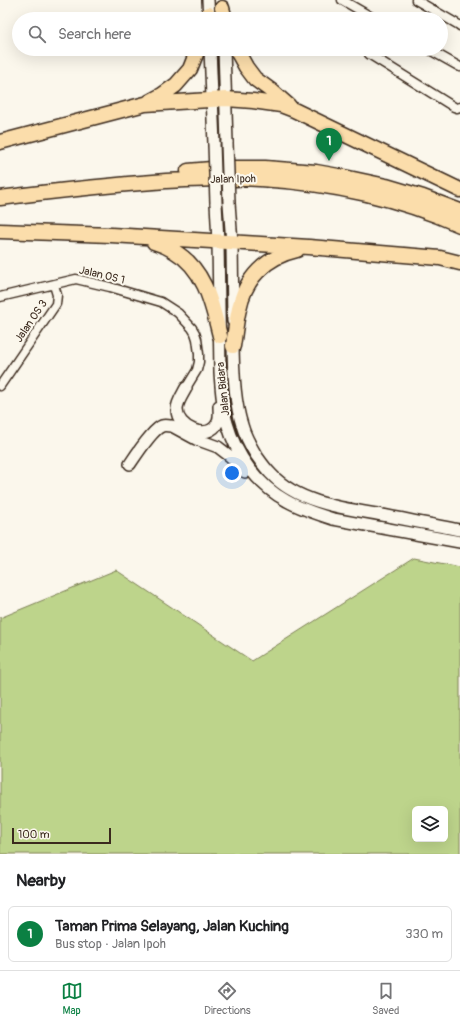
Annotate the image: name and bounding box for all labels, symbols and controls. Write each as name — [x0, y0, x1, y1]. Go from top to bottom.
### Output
search box — [12, 12, 448, 56]
icon: search — [26, 23, 48, 45]
text: Search here — [58, 25, 131, 44]
pin: 1 — [316, 128, 342, 161]
street label: Jalan Ipoh — [210, 172, 256, 186]
street label: Jalan OS 1 — [78, 263, 126, 287]
street label: Jalan OS 3 — [12, 297, 50, 345]
street label: Jalan Bidara — [214, 361, 232, 417]
your location — [222, 463, 242, 483]
map controls — [412, 806, 448, 842]
button: layers — [412, 806, 448, 842]
scale bar — [12, 826, 111, 845]
text: 100 m — [18, 828, 49, 841]
text: Nearby — [16, 870, 65, 891]
text: Taman Prima Selayang, Jalan Kuching — [55, 917, 289, 936]
text: 1 — [27, 926, 33, 942]
text: 330 m — [405, 926, 443, 942]
text: Bus stop · Jalan Ipoh — [55, 936, 166, 952]
tab: Map — [61, 980, 83, 1017]
tab: Directions — [204, 980, 251, 1017]
tab: Saved — [372, 980, 399, 1017]

